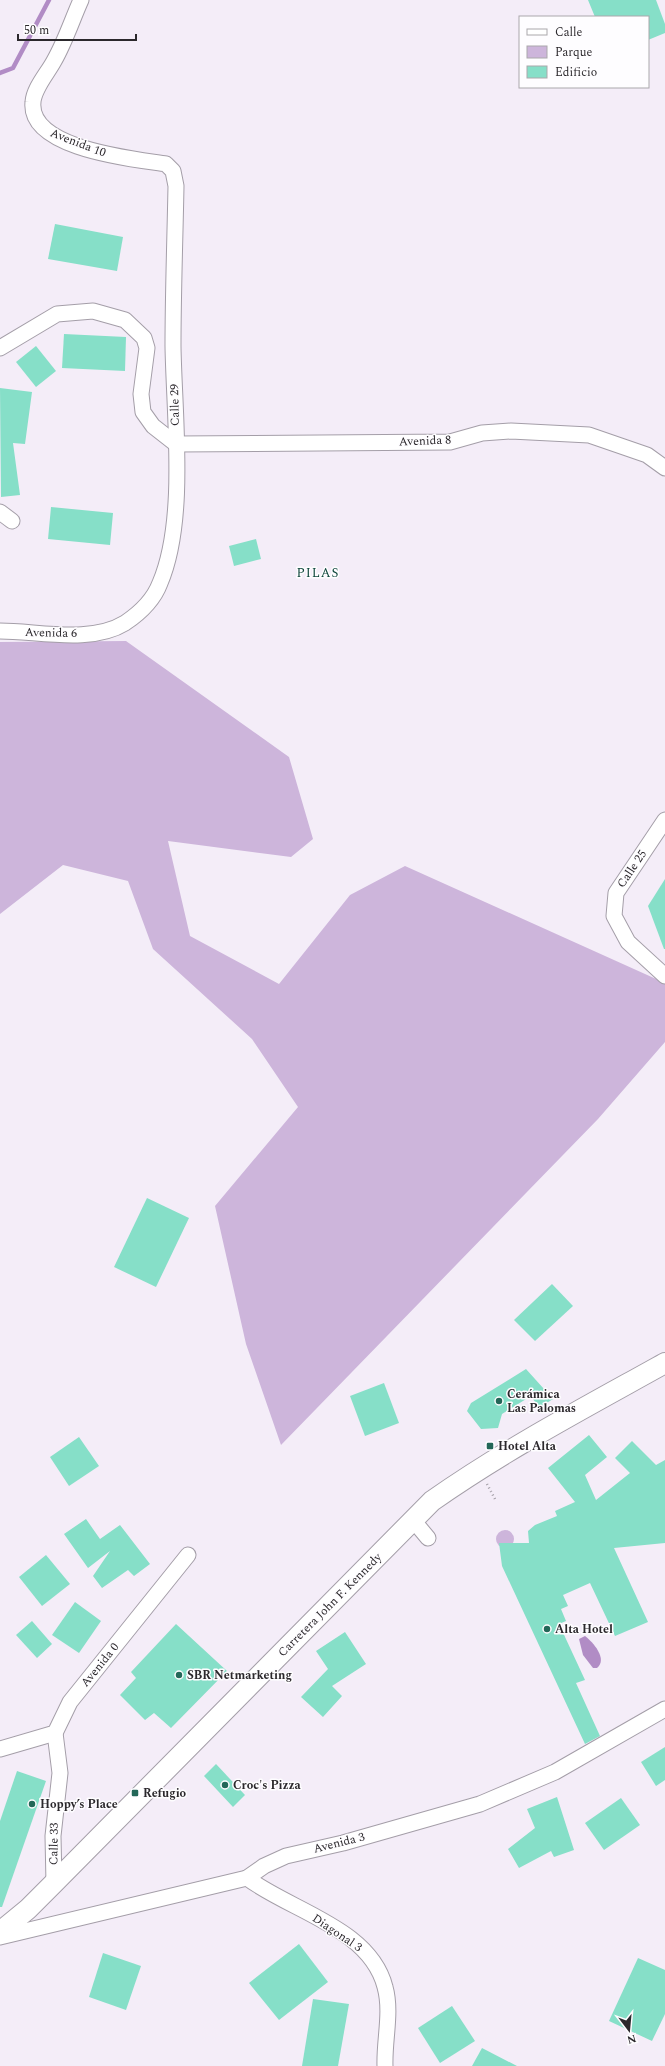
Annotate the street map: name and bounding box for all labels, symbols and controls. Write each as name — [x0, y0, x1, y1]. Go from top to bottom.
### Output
scale bar — [18, 16, 136, 42]
legend — [519, 16, 649, 88]
text: 50 m — [24, 21, 49, 40]
text: Calle — [555, 23, 583, 42]
text: Parque — [555, 43, 592, 62]
text: Edificio — [555, 63, 597, 82]
street label: Avenida 10 — [47, 124, 109, 162]
street label: Calle 29 — [165, 384, 185, 426]
street label: Avenida 8 — [399, 431, 451, 451]
district label: PILAS — [297, 563, 339, 583]
street label: Avenida 6 — [25, 623, 77, 643]
street label: Calle 25 — [612, 846, 652, 892]
place label: Cerámica Las Palomas — [507, 1385, 576, 1418]
marker: Cerámica Las Palomas — [494, 1396, 504, 1406]
place label: Hotel Alta — [498, 1437, 557, 1456]
marker: Hotel Alta — [485, 1441, 495, 1451]
street label: Carretera John F. Kennedy — [274, 1548, 387, 1661]
place label: Alta Hotel — [555, 1620, 613, 1639]
marker: Alta Hotel — [542, 1624, 552, 1634]
street label: Avenida 0 — [76, 1639, 124, 1691]
place label: SBR Netmarketing — [187, 1666, 292, 1685]
marker: SBR Netmarketing — [174, 1670, 184, 1680]
place label: Croc's Pizza — [233, 1776, 302, 1795]
marker: Croc's Pizza — [220, 1780, 230, 1790]
place label: Refugio — [143, 1784, 187, 1803]
marker: Refugio — [130, 1788, 140, 1798]
place label: Hoppy’s Place — [40, 1795, 118, 1814]
marker: Hoppy’s Place — [27, 1799, 37, 1809]
street label: Calle 33 — [44, 1823, 64, 1865]
street label: Avenida 3 — [311, 1827, 367, 1859]
street label: Diagonal 3 — [308, 1909, 366, 1957]
north arrow — [609, 2010, 649, 2050]
text: N — [625, 2030, 638, 2049]

